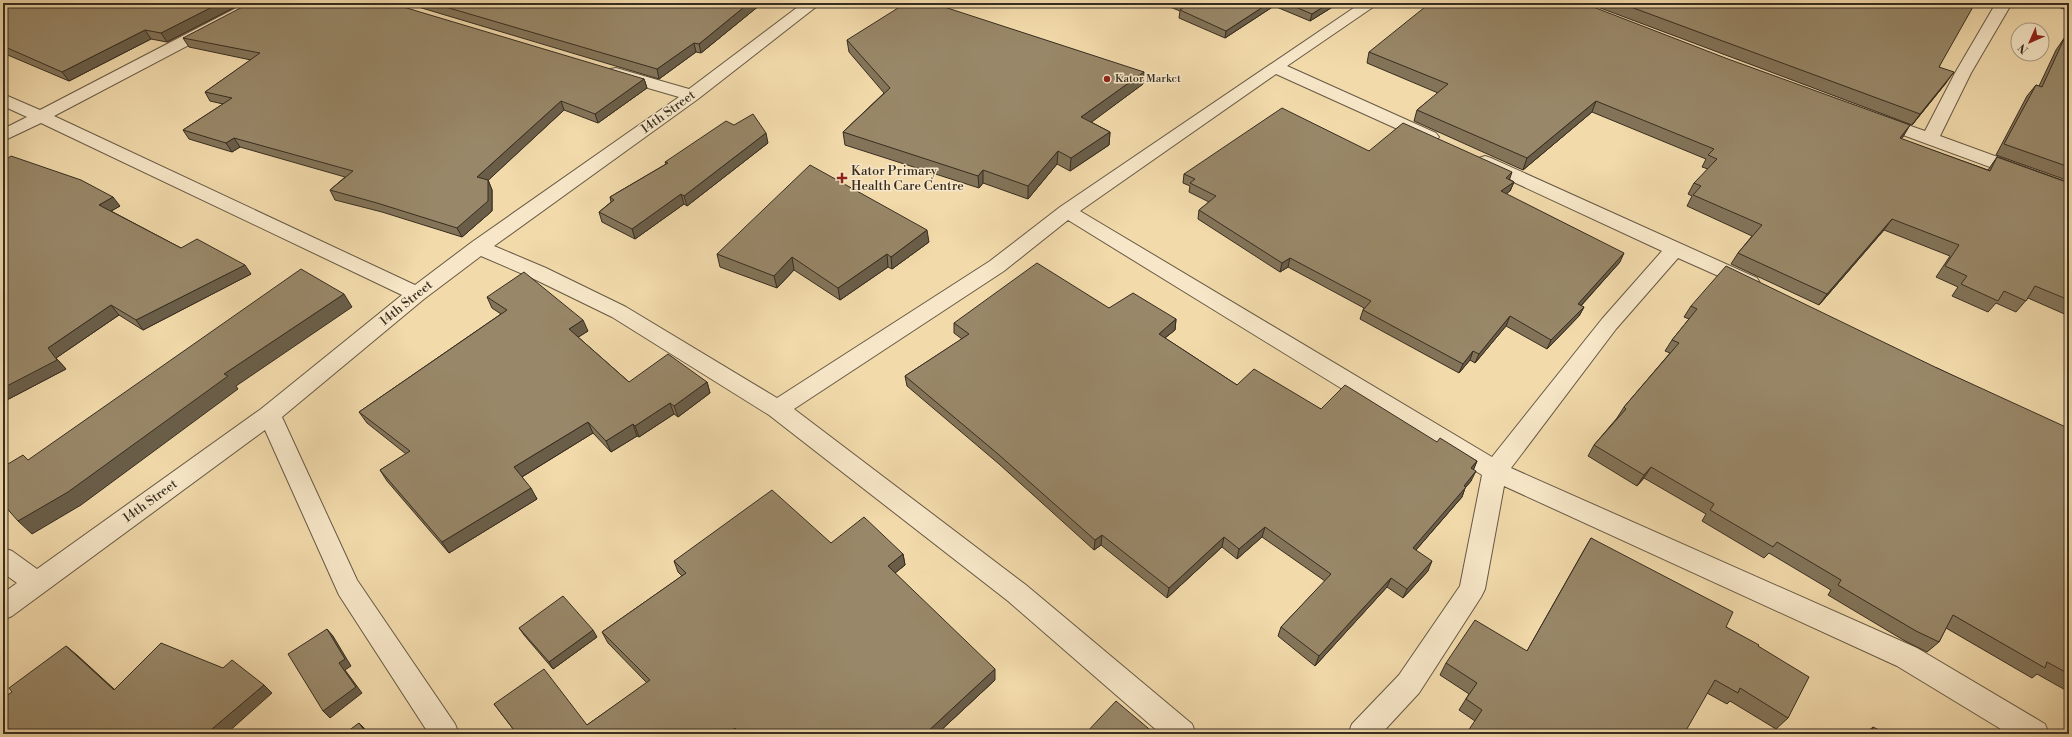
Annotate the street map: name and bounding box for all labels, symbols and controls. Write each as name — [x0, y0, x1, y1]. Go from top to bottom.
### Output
north arrow — [2010, 22, 2050, 62]
text: N — [2015, 40, 2032, 56]
place label: Kator Market — [1115, 72, 1181, 86]
marker: Kator Market — [1102, 74, 1112, 84]
street label: 14th Street — [638, 87, 699, 137]
place label: Kator Primary Health Care Centre — [851, 163, 964, 194]
marker: Kator Primary Health Care Centre — [836, 172, 848, 184]
street label: 14th Street — [376, 277, 436, 329]
street label: 14th Street — [120, 476, 181, 526]

